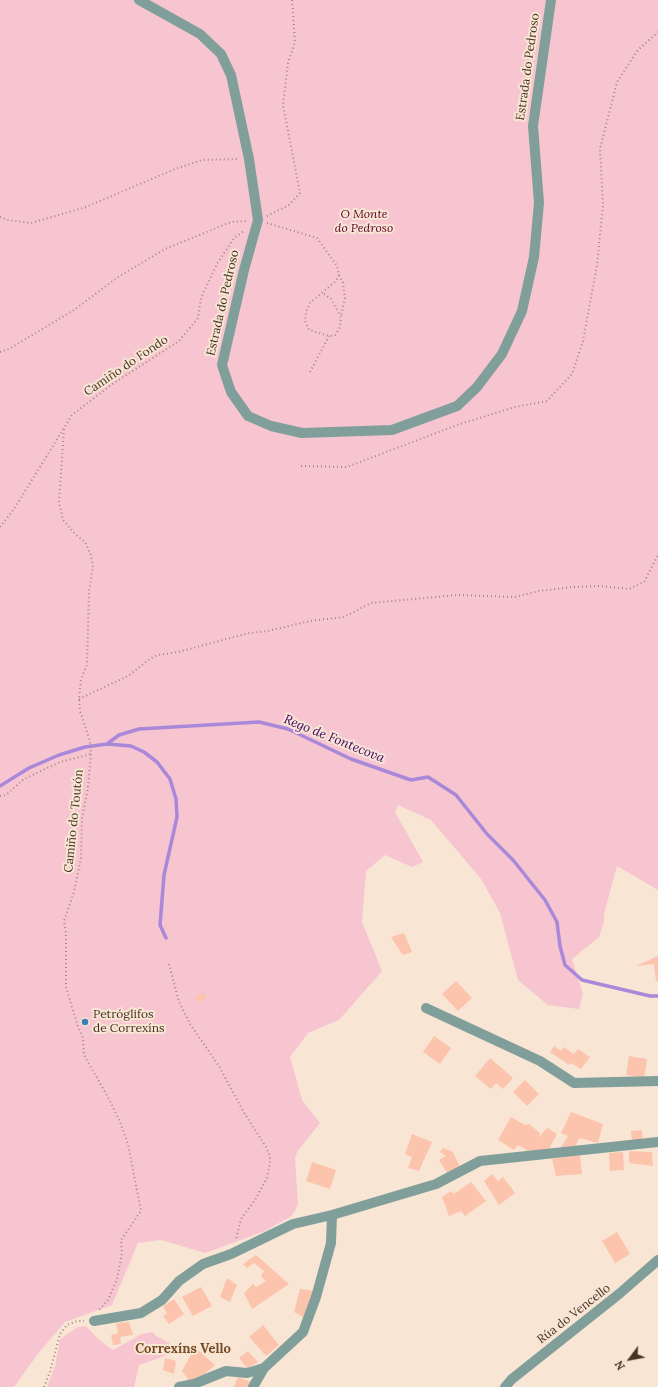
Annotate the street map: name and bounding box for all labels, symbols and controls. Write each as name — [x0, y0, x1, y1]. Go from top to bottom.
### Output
street label: Estrada do Pedroso — [513, 12, 543, 122]
park label: O Monte do Pedroso — [335, 208, 393, 236]
street label: Estrada do Pedroso — [204, 249, 242, 357]
street label: Camiño do Fondo — [81, 333, 171, 399]
water label: Rego de Fontecova — [281, 712, 387, 766]
street label: Camiño do Toutón — [61, 769, 87, 873]
place label: Petróglifos de Correxíns — [93, 1008, 165, 1036]
marker: Petróglifos de Correxíns — [80, 1017, 90, 1027]
street label: Rúa do Vencello — [535, 1281, 613, 1347]
north arrow — [610, 1339, 650, 1379]
district label: Correxíns Vello — [135, 1341, 231, 1357]
text: N — [612, 1358, 628, 1373]

